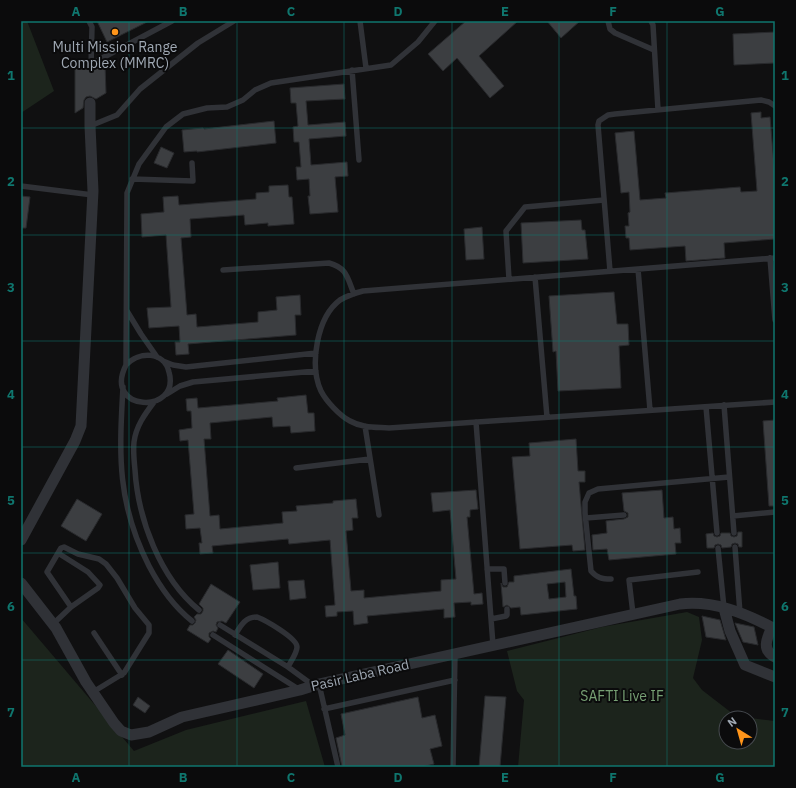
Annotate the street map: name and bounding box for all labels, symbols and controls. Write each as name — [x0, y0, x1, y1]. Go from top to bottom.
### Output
text: A — [72, 3, 81, 20]
text: B — [179, 3, 188, 20]
text: C — [287, 3, 296, 20]
text: D — [393, 3, 403, 20]
text: E — [501, 3, 509, 20]
text: F — [609, 3, 617, 20]
text: G — [715, 3, 725, 20]
marker: Multi Mission Range Complex (MMRC) — [110, 27, 120, 37]
place label: Multi Mission Range Complex (MMRC) — [52, 38, 178, 72]
text: 1 — [7, 67, 15, 84]
text: 1 — [781, 67, 789, 84]
text: 2 — [7, 173, 15, 190]
text: 2 — [781, 173, 789, 190]
text: 3 — [7, 279, 15, 296]
text: 3 — [781, 279, 789, 296]
text: 4 — [7, 386, 15, 403]
text: 4 — [781, 386, 789, 403]
text: 5 — [7, 492, 15, 509]
text: 5 — [781, 492, 789, 509]
text: 6 — [7, 598, 15, 615]
text: 6 — [781, 598, 789, 615]
street label: Pasir Laba Road — [309, 655, 411, 695]
park label: SAFTI Live IF — [580, 687, 664, 705]
text: 7 — [7, 704, 15, 721]
text: 7 — [781, 704, 789, 721]
north arrow — [718, 710, 758, 750]
text: N — [725, 714, 739, 730]
text: A — [72, 769, 81, 786]
text: B — [179, 769, 188, 786]
text: C — [287, 769, 296, 786]
text: D — [393, 769, 403, 786]
text: E — [501, 769, 509, 786]
text: F — [609, 769, 617, 786]
text: G — [715, 769, 725, 786]

